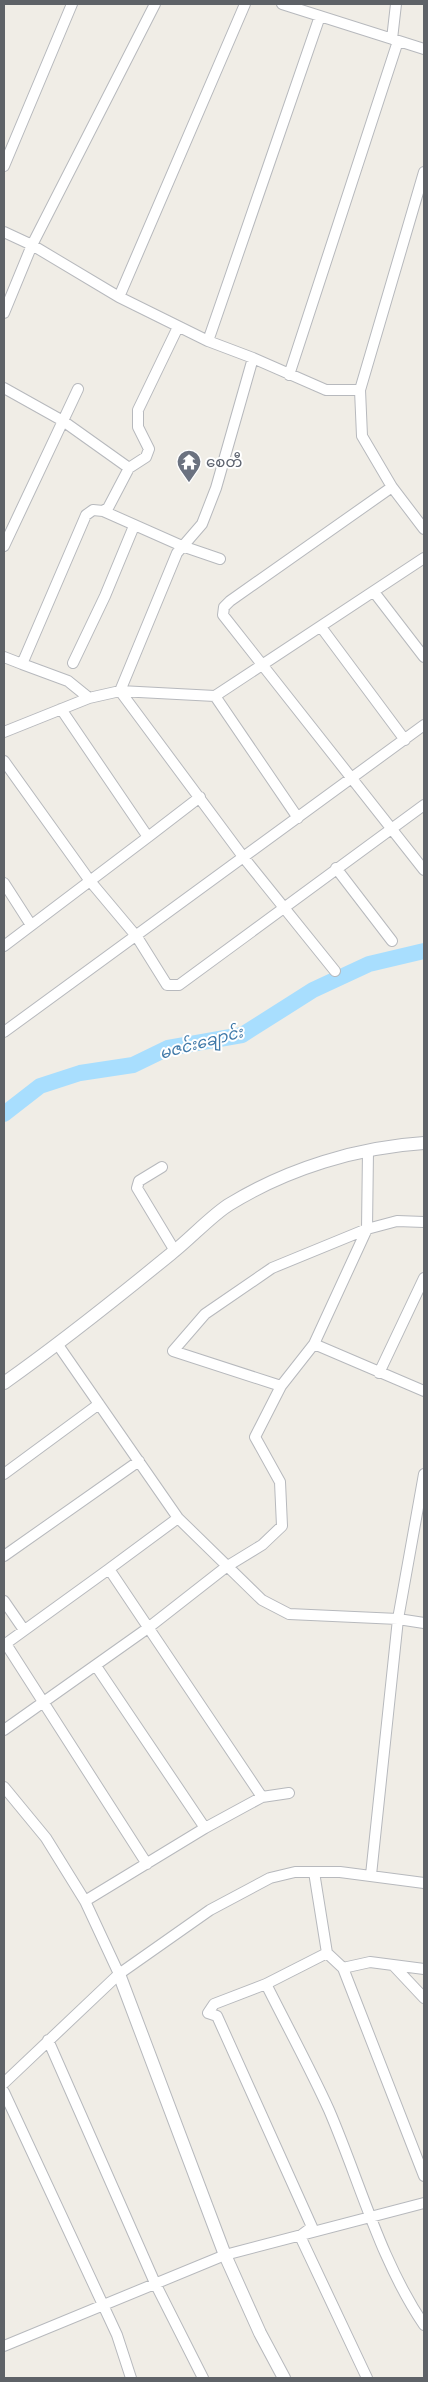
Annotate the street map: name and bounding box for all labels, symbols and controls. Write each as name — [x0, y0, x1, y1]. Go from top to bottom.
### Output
temple icon: စေတီ — [176, 449, 202, 483]
place label: စေတီ — [206, 452, 242, 470]
water label: မဇင်းချောင်း — [157, 1020, 247, 1067]

